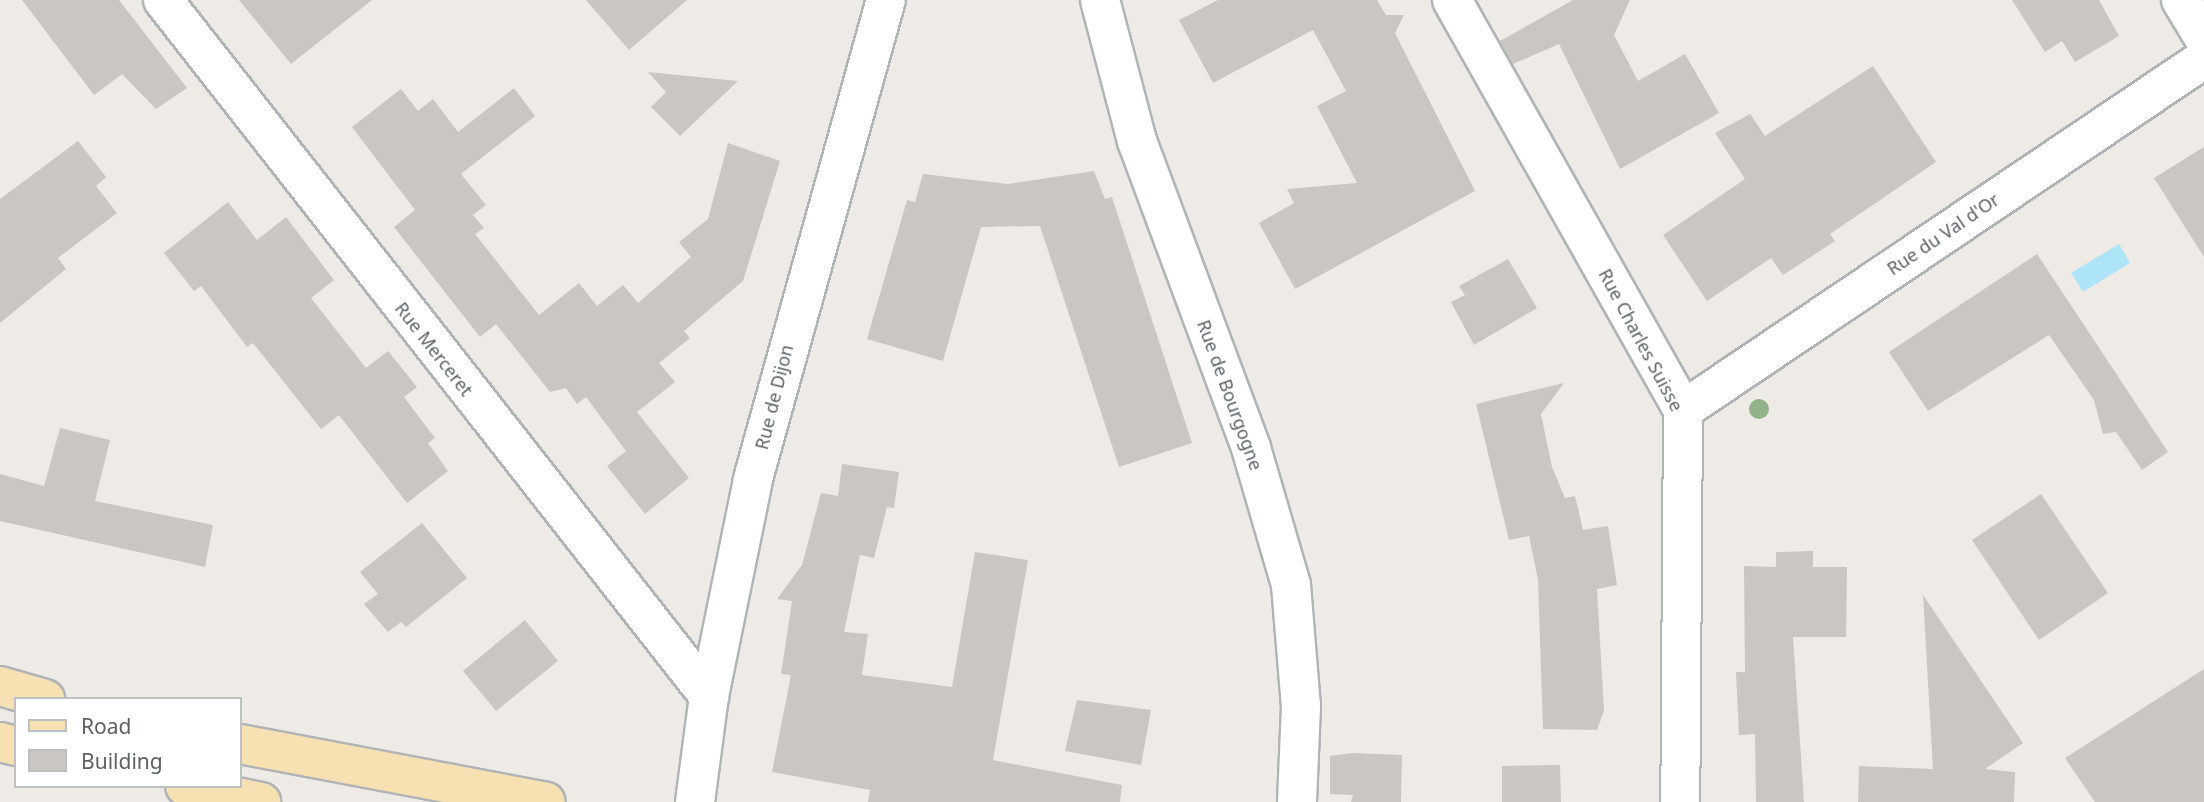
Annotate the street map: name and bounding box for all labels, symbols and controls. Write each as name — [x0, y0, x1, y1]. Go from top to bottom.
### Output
street label: Rue du Val d'Or — [1883, 189, 2003, 279]
street label: Rue Charles Suisse — [1594, 265, 1688, 415]
street label: Rue Merceret — [391, 298, 477, 400]
street label: Rue de Bourgogne — [1193, 317, 1267, 473]
street label: Rue de Dijon — [751, 342, 797, 452]
legend — [14, 697, 242, 788]
text: Road — [81, 712, 131, 740]
text: Building — [81, 747, 163, 775]

